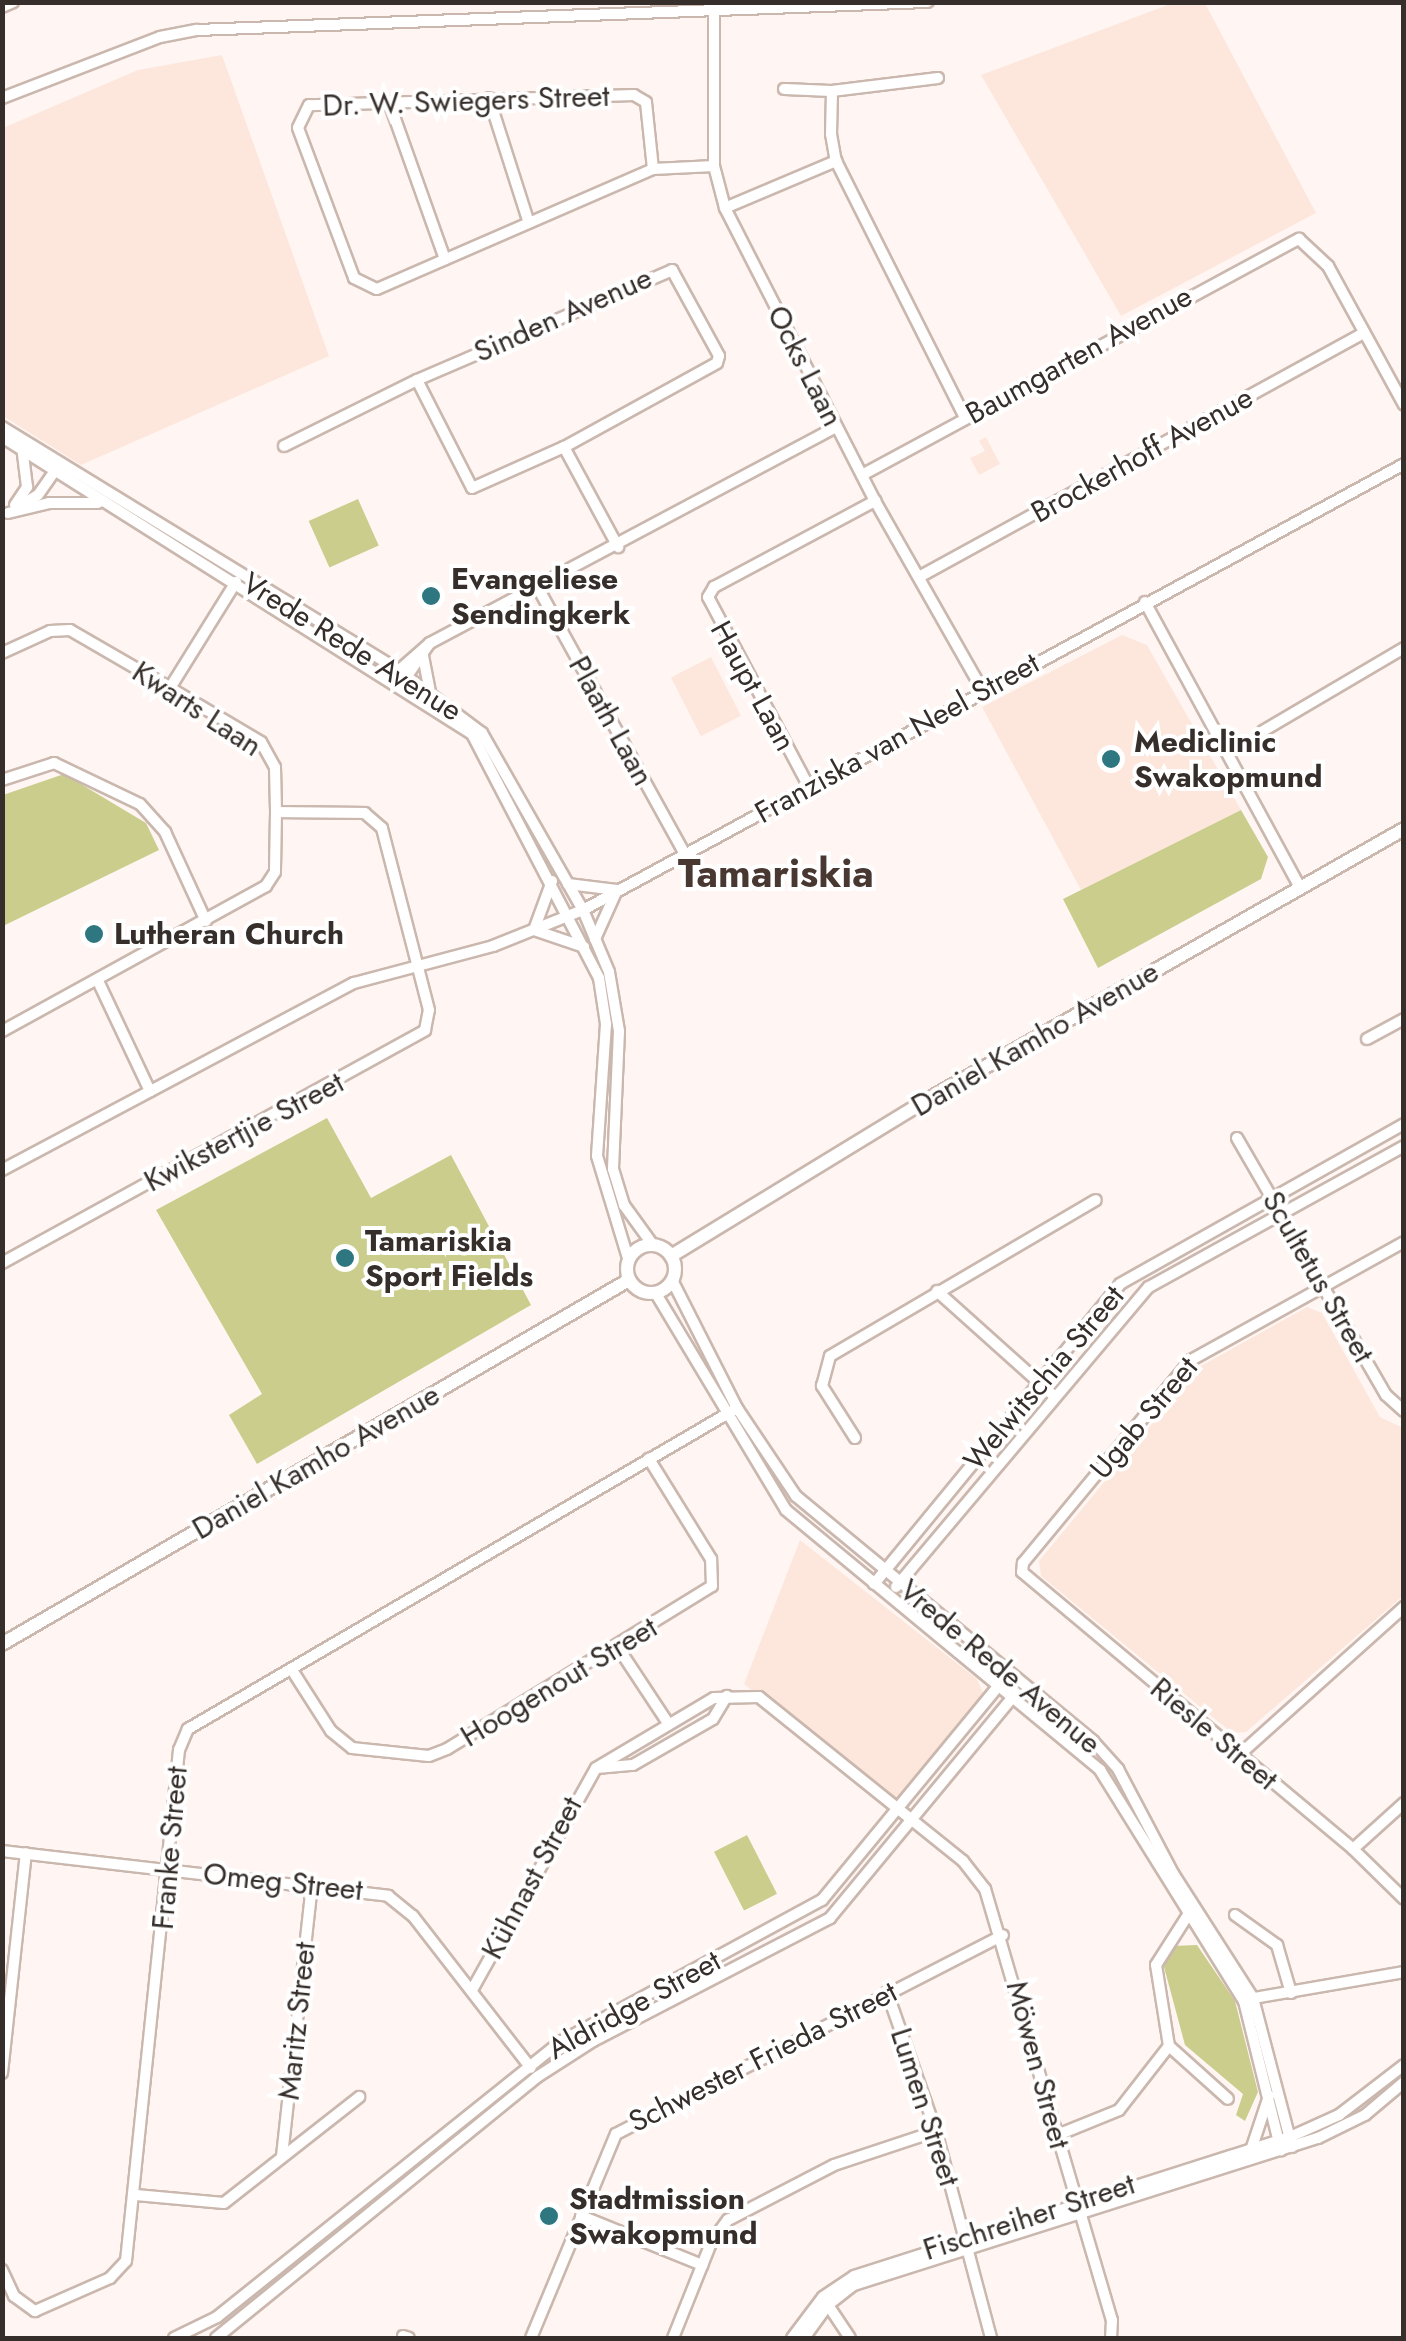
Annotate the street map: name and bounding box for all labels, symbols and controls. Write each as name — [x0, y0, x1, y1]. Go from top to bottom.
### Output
street label: Dr. W. Swiegers Street — [322, 78, 610, 124]
street label: Sinden Avenue — [469, 260, 657, 370]
street label: Baumgarten Avenue — [960, 278, 1198, 432]
street label: Ocks Laan — [759, 300, 851, 432]
street label: Brockerhoff Avenue — [1025, 379, 1259, 531]
place label: Evangeliese Sendingkerk — [451, 561, 630, 632]
street label: Vrede Rede Avenue — [236, 565, 468, 729]
marker: Evangeliese Sendingkerk — [420, 585, 442, 607]
street label: Haupt Laan — [703, 615, 803, 757]
street label: Franziska van Neel Street — [749, 645, 1045, 831]
street label: Plaath Laan — [561, 650, 661, 792]
street label: Kwarts Laan — [126, 654, 268, 764]
place label: Mediclinic Swakopmund — [1134, 724, 1322, 794]
marker: Mediclinic Swakopmund — [1098, 746, 1124, 772]
district label: Tamariskia — [678, 849, 874, 897]
place label: Lutheran Church — [114, 916, 344, 952]
marker: Lutheran Church — [83, 923, 105, 945]
street label: Daniel Kamho Avenue — [905, 954, 1165, 1124]
street label: Kwikstertjie Street — [138, 1064, 350, 1200]
street label: Scultetus Street — [1254, 1185, 1382, 1369]
place label: Tamariskia Sport Fields — [365, 1223, 533, 1294]
marker: Tamariskia Sport Fields — [334, 1247, 356, 1269]
street label: Welwitschia Street — [956, 1278, 1132, 1478]
street label: Ugab Street — [1083, 1350, 1205, 1486]
street label: Daniel Kamho Avenue — [186, 1377, 446, 1547]
street label: Vrede Rede Avenue — [892, 1572, 1108, 1762]
street label: Hoogenout Street — [454, 1609, 664, 1755]
street label: Riesle Street — [1143, 1670, 1285, 1798]
street label: Franke Street — [145, 1765, 195, 1931]
street label: Kühnast Street — [474, 1791, 590, 1965]
street label: Omeg Street — [201, 1856, 365, 1908]
street label: Maritz Street — [271, 1940, 323, 2102]
street label: Aldridge Street — [541, 1943, 727, 2067]
street label: Schwester Frieda Street — [623, 1974, 903, 2140]
street label: Möwen Street — [998, 1977, 1078, 2153]
street label: Lumen Street — [883, 2024, 967, 2190]
street label: Fischreiher Street — [919, 2166, 1139, 2268]
place label: Stadtmission Swakopmund — [569, 2181, 757, 2252]
marker: Stadtmission Swakopmund — [538, 2205, 560, 2227]

